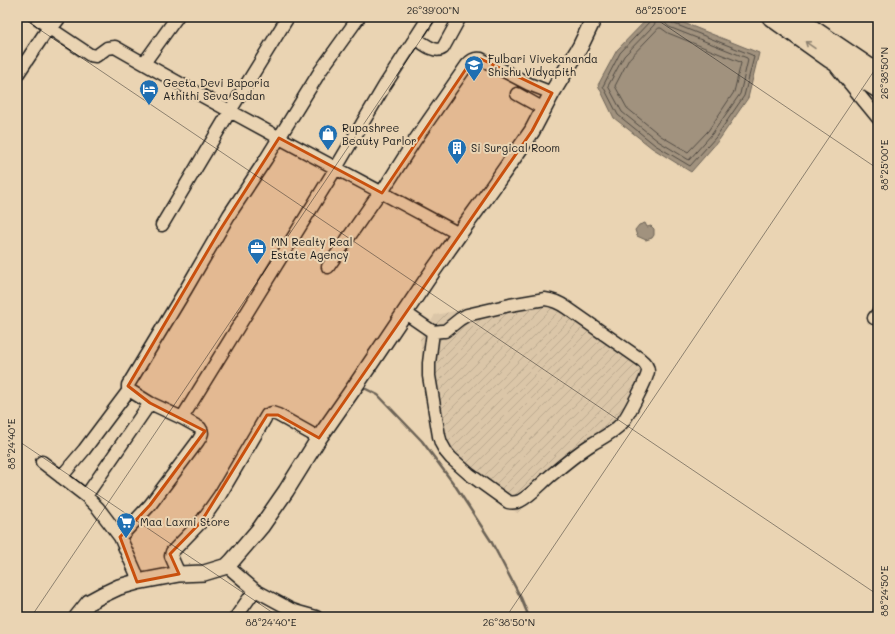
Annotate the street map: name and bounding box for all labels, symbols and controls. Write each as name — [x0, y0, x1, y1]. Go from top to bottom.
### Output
text: 26°39'00"N — [407, 3, 459, 17]
text: 88°25'00"E — [635, 3, 687, 17]
one-way arrow — [805, 41, 816, 49]
text: 26°38'50"N — [877, 47, 891, 99]
place label: Fulbari Vivekananda Shishu Vidyapith — [488, 51, 598, 79]
school or university icon: Fulbari Vivekananda Shishu Vidyapith — [463, 54, 485, 82]
place label: Geeta Devi Baporia Athithi Seva Sadan — [163, 75, 270, 103]
hotel icon: Geeta Devi Baporia Athithi Seva Sadan — [138, 78, 160, 106]
place label: Rupashree Beauty Parlor — [342, 120, 417, 148]
shop icon: Rupashree Beauty Parlor — [317, 123, 339, 151]
building icon: Si Surgical Room — [446, 137, 468, 165]
text: 88°25'00"E — [877, 139, 891, 191]
place label: Si Surgical Room — [471, 140, 560, 155]
place label: MN Realty Real Estate Agency — [271, 234, 352, 262]
office icon: MN Realty Real Estate Agency — [246, 237, 268, 265]
text: 88°24'40"E — [4, 418, 18, 469]
supermarket icon: Maa Laxmi Store — [115, 511, 137, 539]
place label: Maa Laxmi Store — [140, 514, 230, 529]
text: 88°24'50"E — [877, 565, 891, 616]
text: 88°24'40"E — [246, 615, 297, 629]
text: 26°38'50"N — [483, 615, 535, 629]

